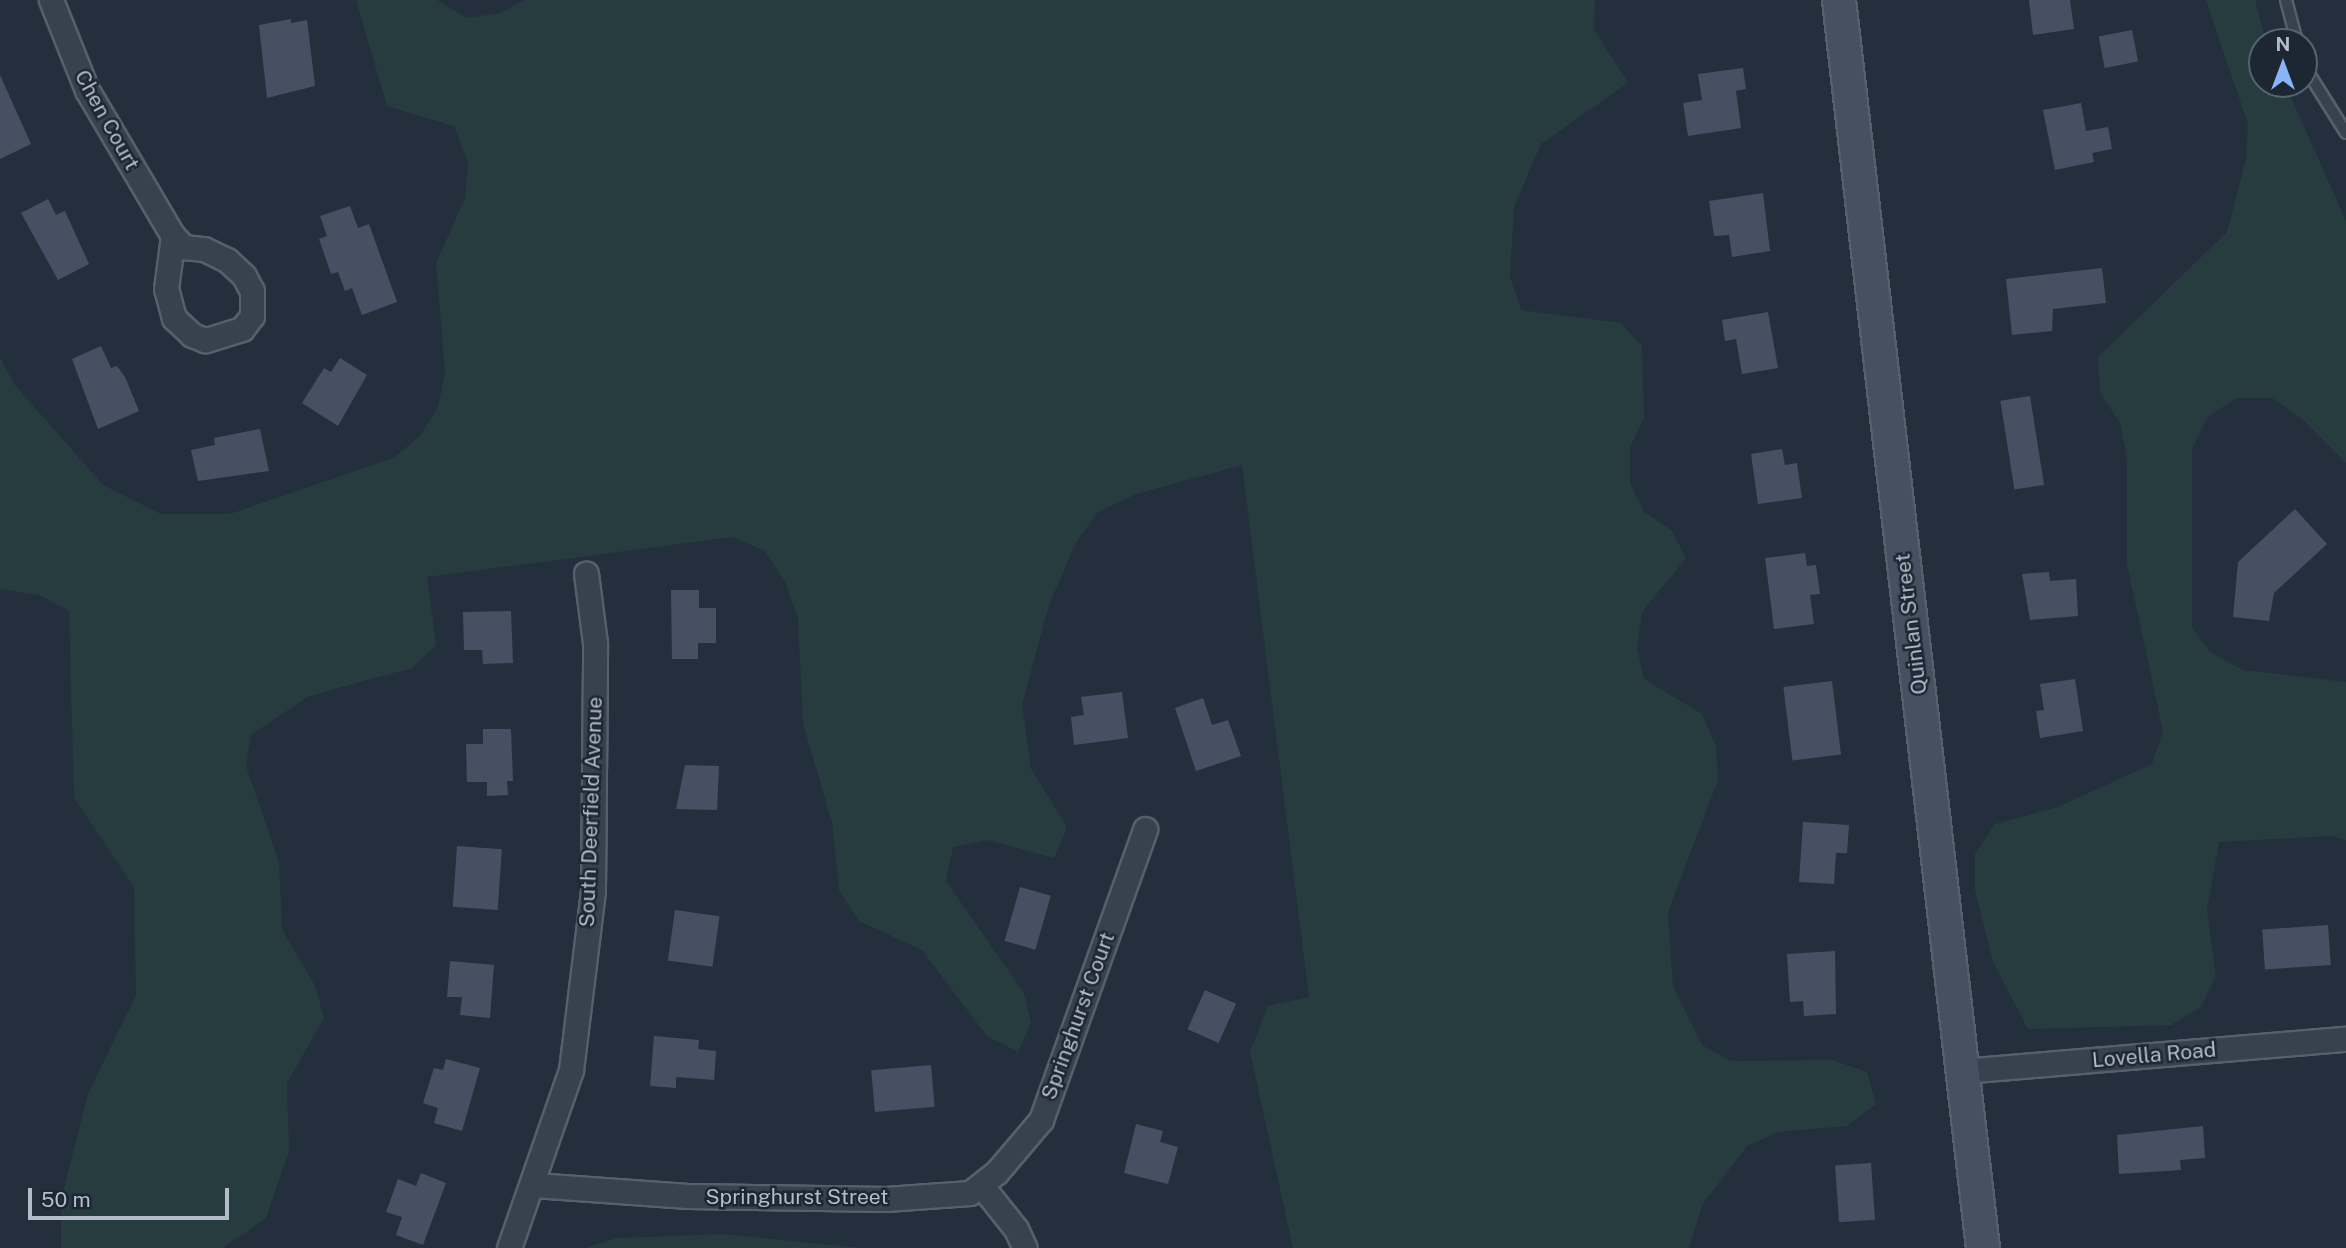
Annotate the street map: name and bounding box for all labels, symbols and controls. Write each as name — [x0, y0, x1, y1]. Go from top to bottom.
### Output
north arrow — [2248, 28, 2318, 98]
text: N — [2276, 33, 2290, 55]
street label: Chen Court — [69, 66, 145, 174]
street label: Quinlan Street — [1890, 552, 1932, 696]
street label: South Deerfield Avenue — [574, 696, 608, 928]
street label: Springhurst Court — [1036, 929, 1120, 1103]
street label: Lovella Road — [2091, 1037, 2217, 1073]
scale bar — [32, 1174, 233, 1218]
street label: Springhurst Street — [706, 1184, 888, 1210]
text: 50 m — [41, 1187, 91, 1212]

